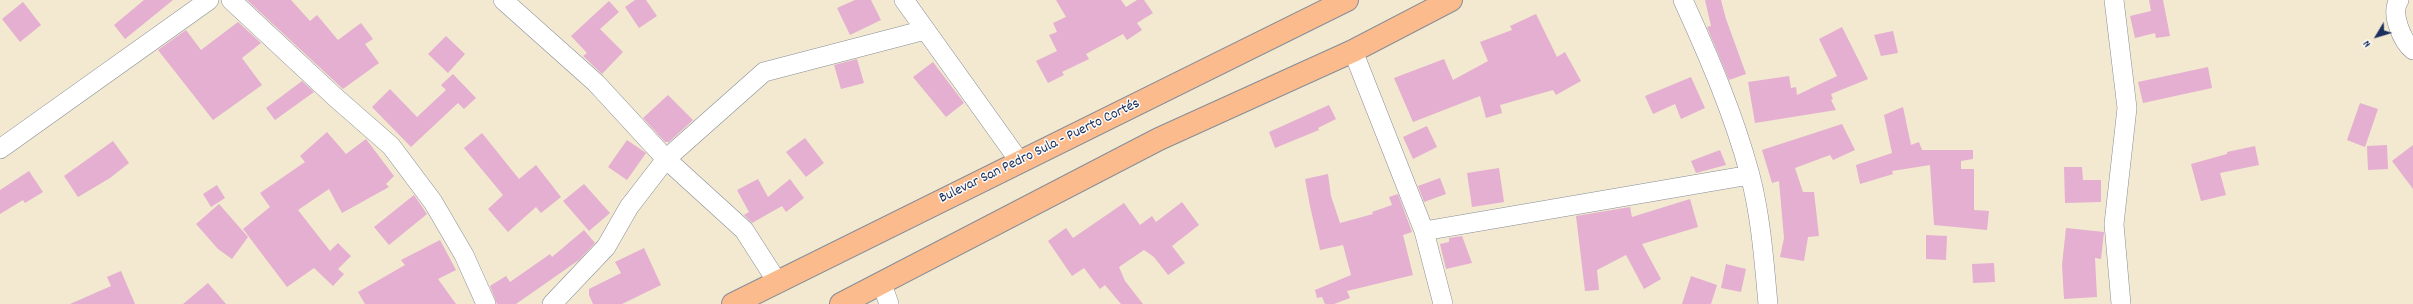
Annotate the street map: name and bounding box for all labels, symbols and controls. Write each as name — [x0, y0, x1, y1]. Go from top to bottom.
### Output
north arrow — [2357, 16, 2397, 56]
text: N — [2360, 36, 2376, 50]
street label: Bulevar San Pedro Sula - Puerto Cortés — [937, 95, 1143, 209]

